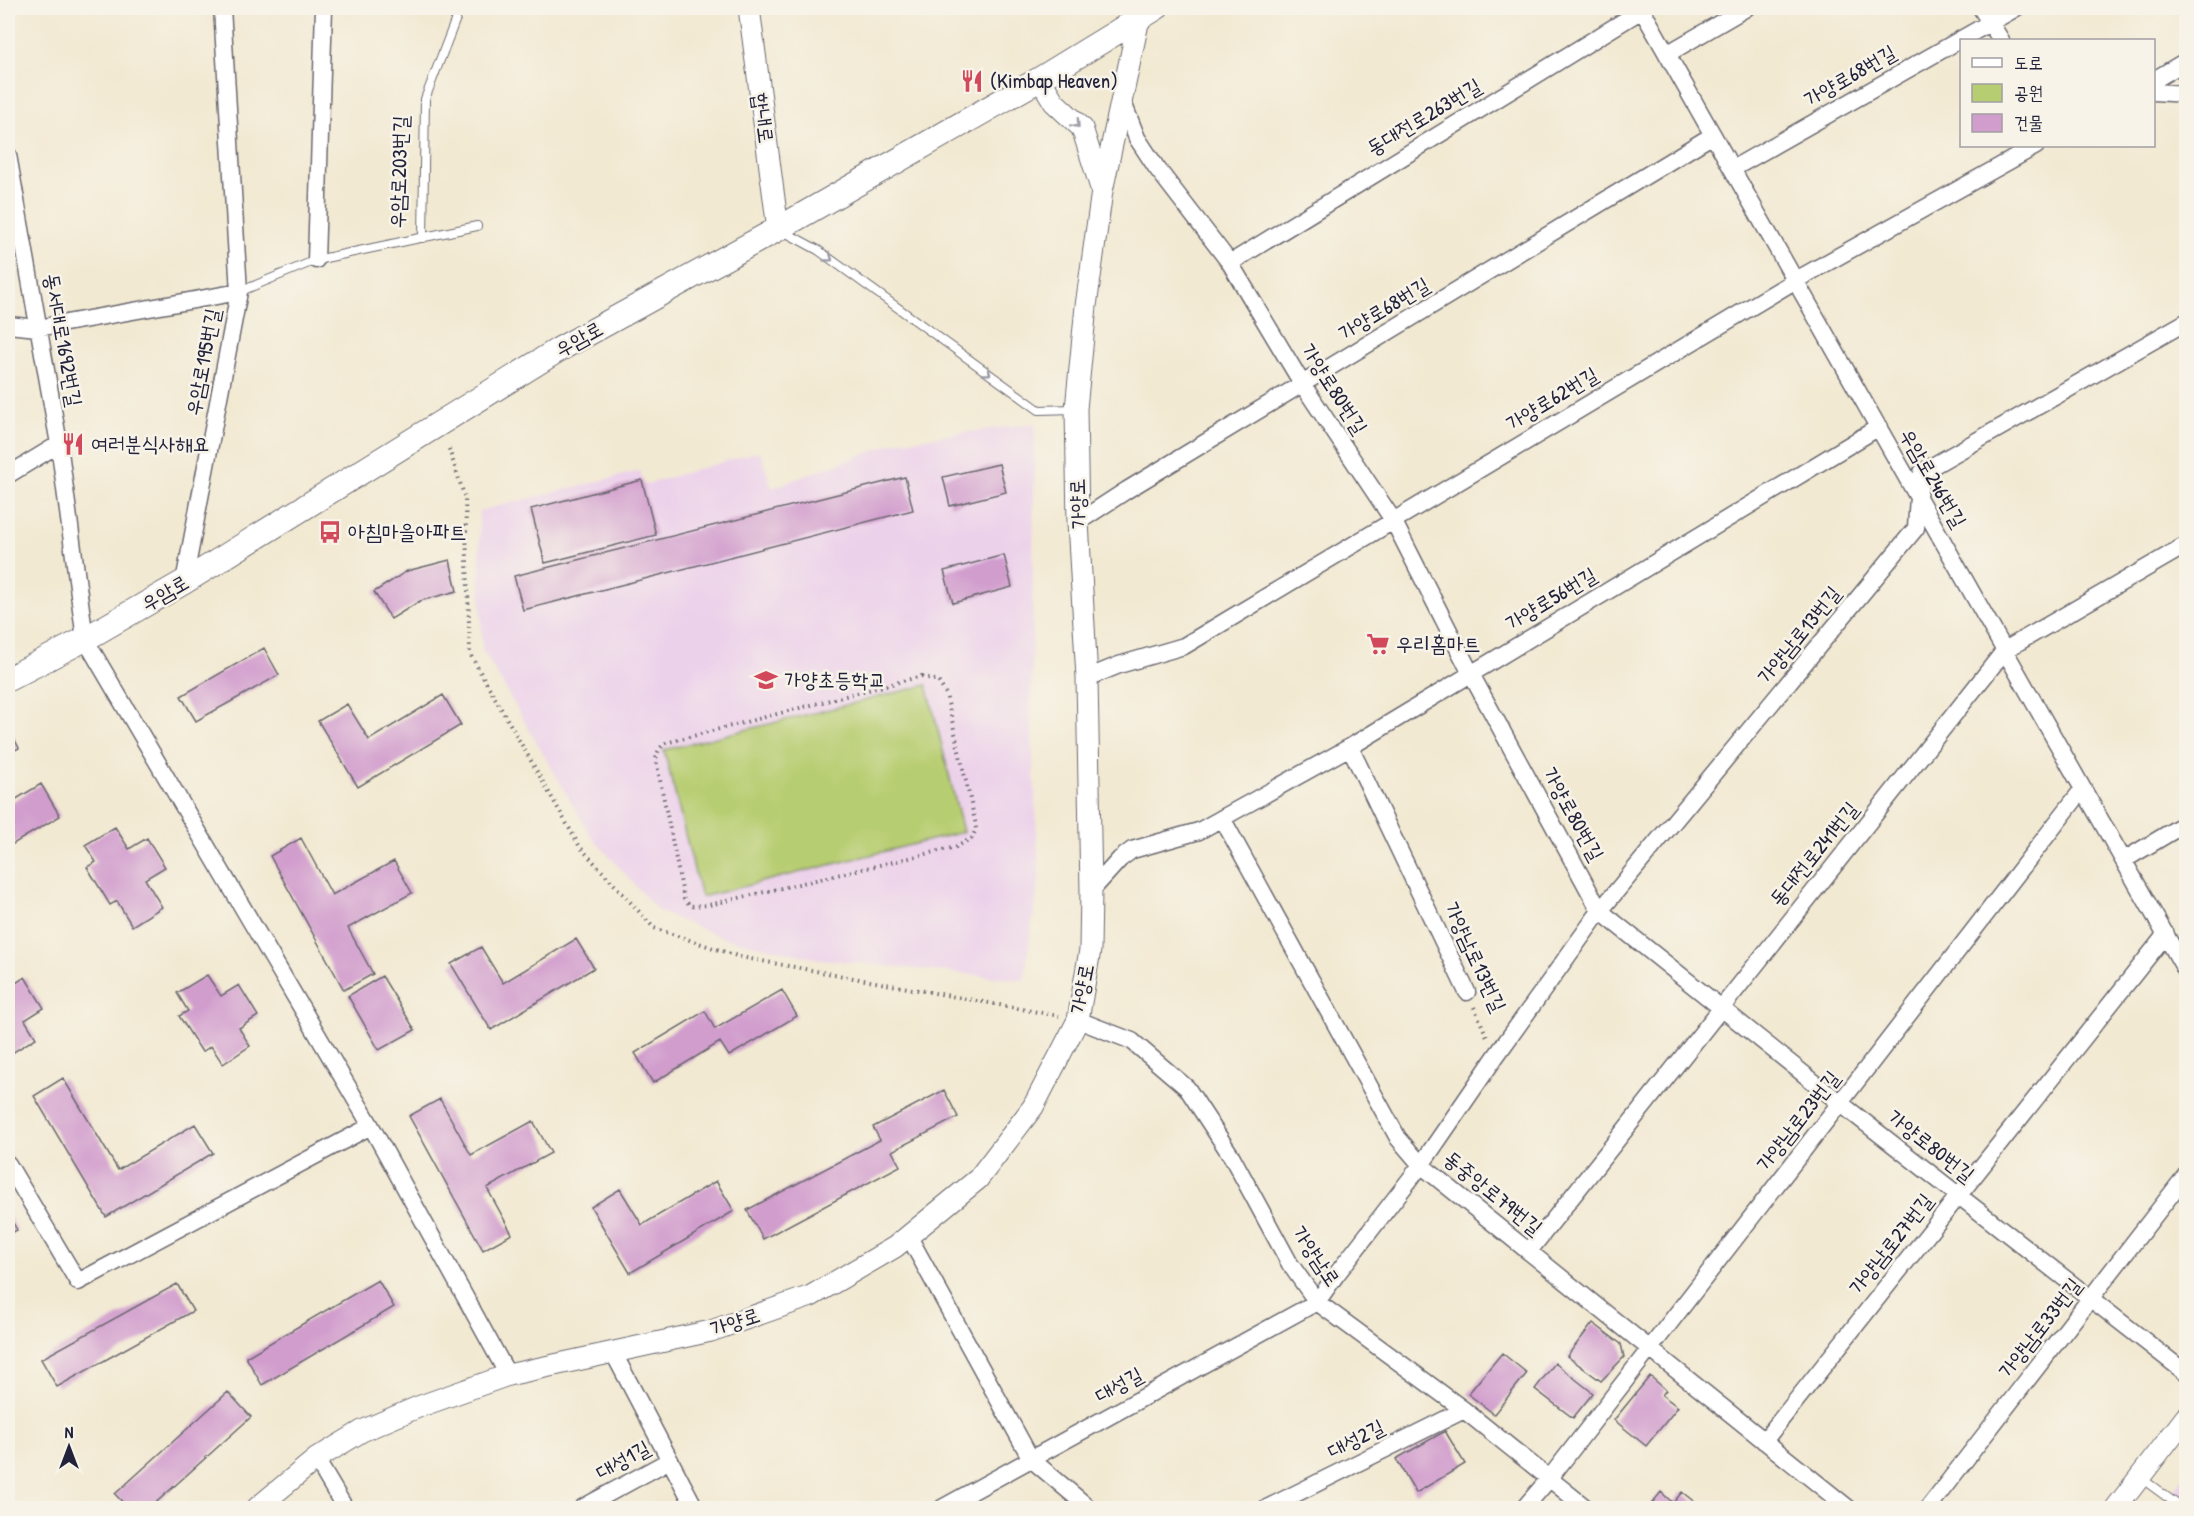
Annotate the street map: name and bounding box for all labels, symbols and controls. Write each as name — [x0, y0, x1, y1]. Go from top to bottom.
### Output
street label: 가양로68번길 — [1798, 37, 1901, 114]
legend — [1960, 39, 2155, 147]
text: 도로 — [2014, 50, 2043, 75]
place label: (Kimbap Heaven) — [990, 66, 1118, 95]
restaurant icon: (Kimbap Heaven) — [959, 68, 985, 94]
street label: 동대전로263번길 — [1361, 71, 1487, 162]
text: 공원 — [2014, 80, 2043, 105]
street label: 합내로 — [746, 91, 781, 145]
text: 건물 — [2014, 110, 2043, 135]
street label: 우암로203번길 — [382, 115, 415, 229]
one-way arrow — [1069, 116, 1080, 127]
one-way arrow — [822, 251, 833, 262]
street label: 가양로68번길 — [1333, 270, 1435, 347]
street label: 동서대로1692번길 — [37, 271, 90, 409]
street label: 우암로195번길 — [178, 306, 227, 418]
street label: 우암로 — [550, 314, 608, 364]
street label: 가양로80번길 — [1294, 338, 1375, 440]
street label: 가양로62번길 — [1500, 360, 1603, 437]
one-way arrow — [980, 365, 991, 376]
street label: 우암로246번길 — [1893, 423, 1974, 533]
place label: 여러분식사해요 — [91, 429, 209, 458]
restaurant icon: 여러분식사해요 — [60, 431, 86, 457]
street label: 가양로 — [1062, 478, 1093, 530]
place label: 아침마을아파트 — [348, 517, 466, 546]
bus stop icon: 아침마을아파트 — [317, 519, 343, 545]
street label: 가양로56번길 — [1500, 560, 1602, 637]
street label: 우암로 — [136, 567, 194, 618]
street label: 가양남로13번길 — [1750, 579, 1847, 690]
place label: 우리홈마트 — [1396, 629, 1481, 658]
supermarket icon: 우리홈마트 — [1365, 631, 1391, 657]
place label: 가양초등학교 — [784, 665, 885, 694]
school or university icon: 가양초등학교 — [753, 667, 779, 693]
street label: 가양로80번길 — [1536, 762, 1611, 866]
street label: 동대전로241번길 — [1762, 795, 1865, 912]
street label: 가양남로13번길 — [1437, 897, 1514, 1017]
street label: 가양로 — [1062, 961, 1101, 1017]
street label: 가양남로23번길 — [1749, 1064, 1846, 1177]
street label: 가양로80번길 — [1882, 1102, 1981, 1189]
street label: 동중앙로79번길 — [1438, 1144, 1549, 1242]
street label: 가양남로27번길 — [1842, 1187, 1940, 1301]
street label: 가양남로 — [1285, 1220, 1347, 1292]
street label: 가양남로33번길 — [1991, 1271, 2088, 1384]
street label: 가양로 — [706, 1300, 763, 1343]
street label: 대성길 — [1090, 1360, 1148, 1410]
street label: 대성2길 — [1322, 1412, 1389, 1465]
north arrow — [39, 1417, 99, 1477]
text: N — [65, 1421, 74, 1443]
street label: 대성1길 — [590, 1433, 655, 1486]

